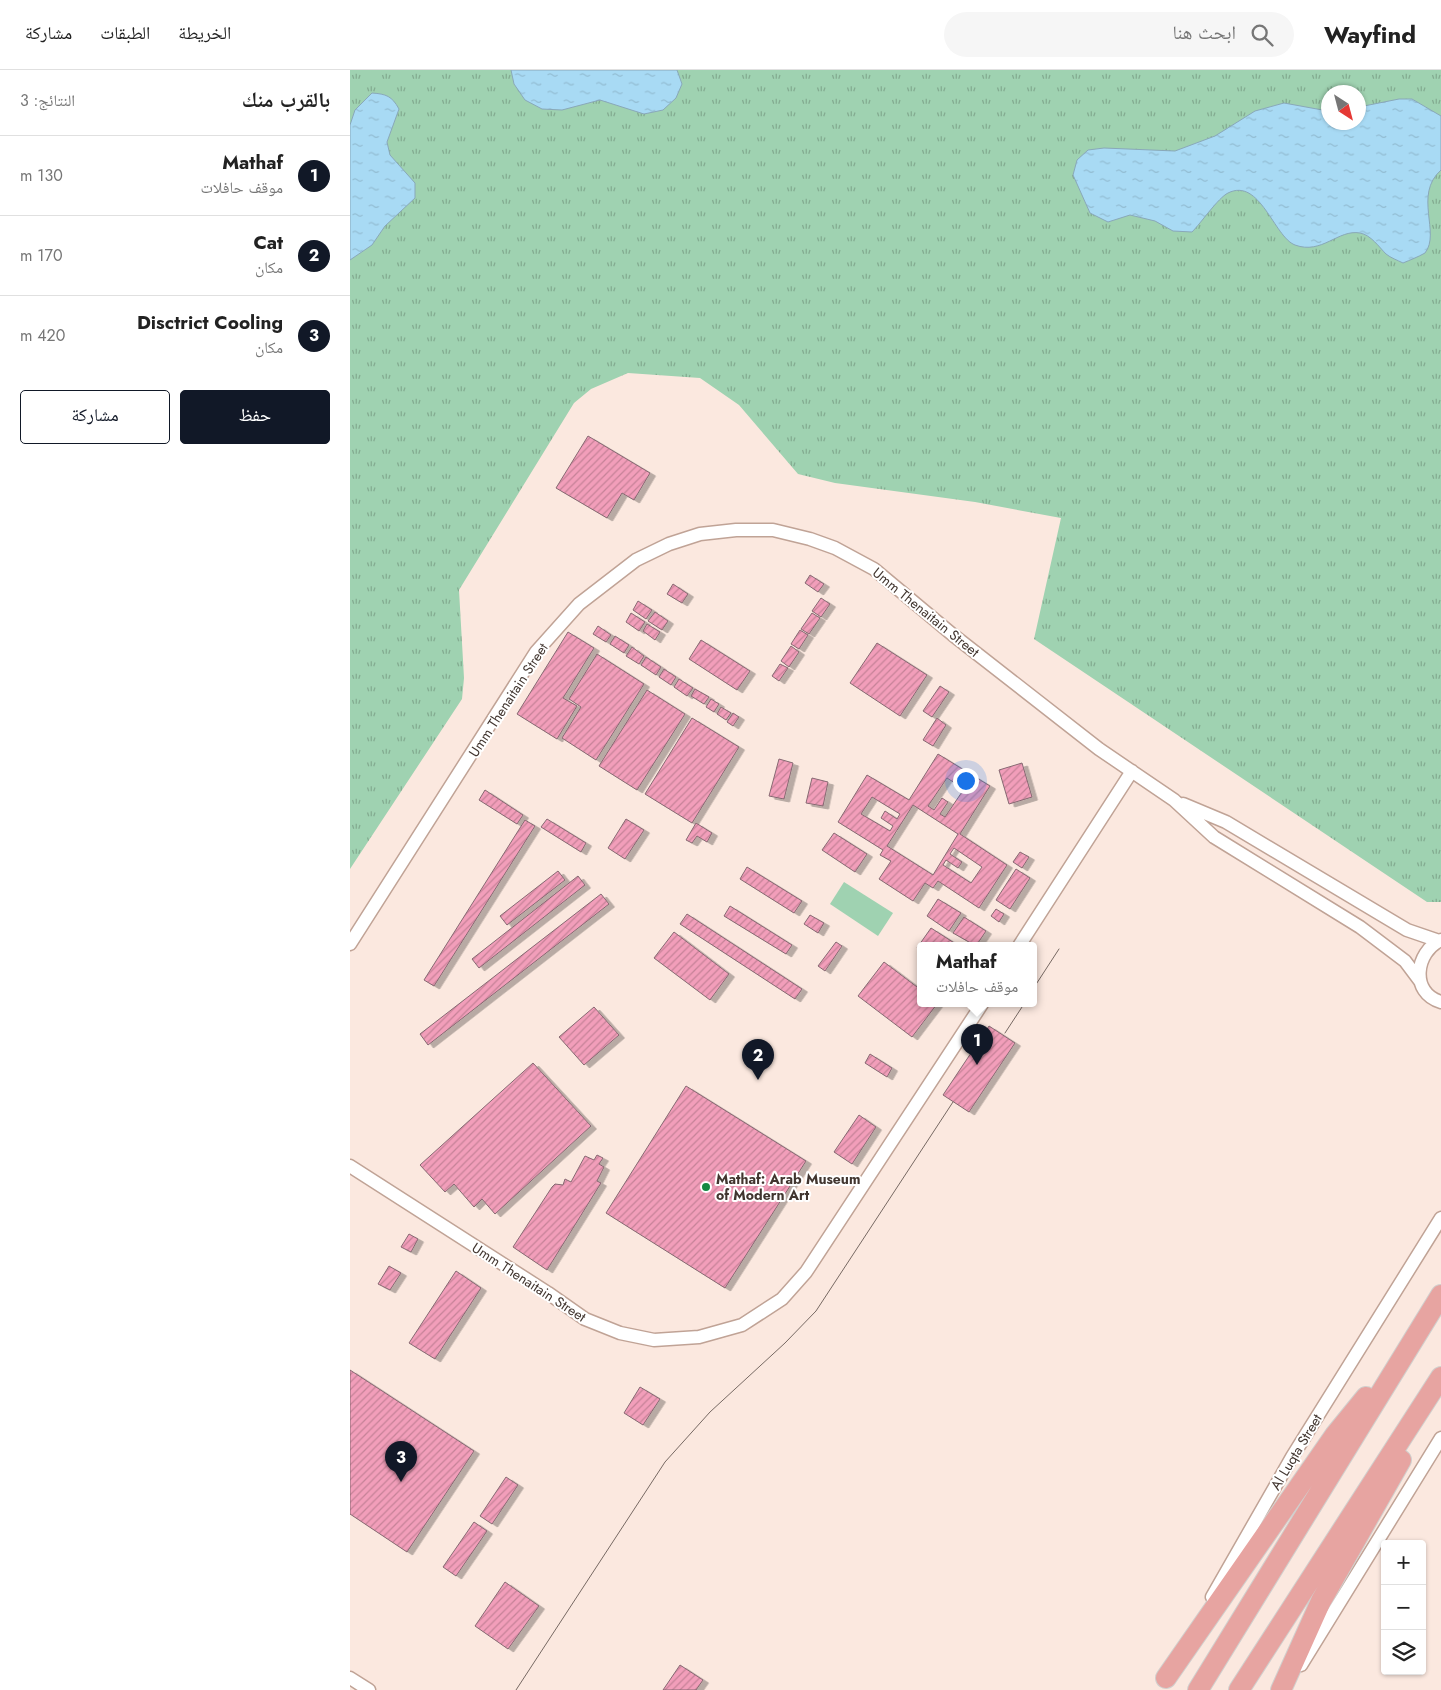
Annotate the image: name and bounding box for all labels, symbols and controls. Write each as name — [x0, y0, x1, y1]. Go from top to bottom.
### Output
search box — [944, 12, 1294, 57]
text: Wayfind — [1324, 17, 1416, 52]
text: ابحث هنا — [1172, 19, 1236, 46]
text: مشاركة — [25, 20, 72, 46]
text: الطبقات — [100, 20, 150, 46]
text: الخريطة — [178, 20, 231, 46]
icon: search — [1248, 21, 1276, 49]
text: بالقرب منك — [242, 85, 330, 115]
north arrow — [1321, 85, 1366, 130]
text: النتائج: 3 — [20, 89, 75, 112]
text: Mathaf — [222, 149, 283, 176]
text: 130 m — [20, 164, 63, 187]
text: 1 — [310, 164, 318, 187]
text: موقف حافلات — [201, 176, 283, 199]
text: Cat — [253, 229, 283, 256]
text: 170 m — [20, 244, 63, 267]
text: 2 — [309, 244, 319, 267]
text: مكان — [255, 256, 283, 279]
text: Disctrict Cooling — [137, 309, 283, 336]
text: 420 m — [20, 324, 65, 347]
text: 3 — [309, 324, 319, 347]
text: مكان — [255, 336, 283, 359]
button: مشاركة — [20, 390, 170, 444]
button: حفظ — [180, 390, 330, 444]
street label: Umm Thenaitain Street — [868, 563, 984, 662]
street label: Umm Thenaitain Street — [464, 639, 553, 761]
your location — [953, 768, 979, 794]
popup — [917, 942, 1037, 1007]
text: Mathaf — [936, 948, 997, 975]
text: موقف حافلات — [936, 975, 1018, 998]
pin: 1 — [961, 1024, 993, 1065]
pin: 2 — [742, 1039, 774, 1080]
place label: Mathaf: Arab Museum of Modern Art — [716, 1169, 860, 1205]
marker: Mathaf: Arab Museum of Modern Art — [700, 1181, 712, 1193]
street label: Umm Thenaitain Street — [468, 1238, 590, 1327]
street label: Al Luqta Street — [1265, 1410, 1327, 1494]
pin: 3 — [385, 1441, 417, 1482]
map controls — [1381, 1540, 1426, 1675]
button: + — [1381, 1540, 1426, 1585]
button: − — [1381, 1585, 1426, 1630]
button: layers — [1381, 1630, 1426, 1675]

